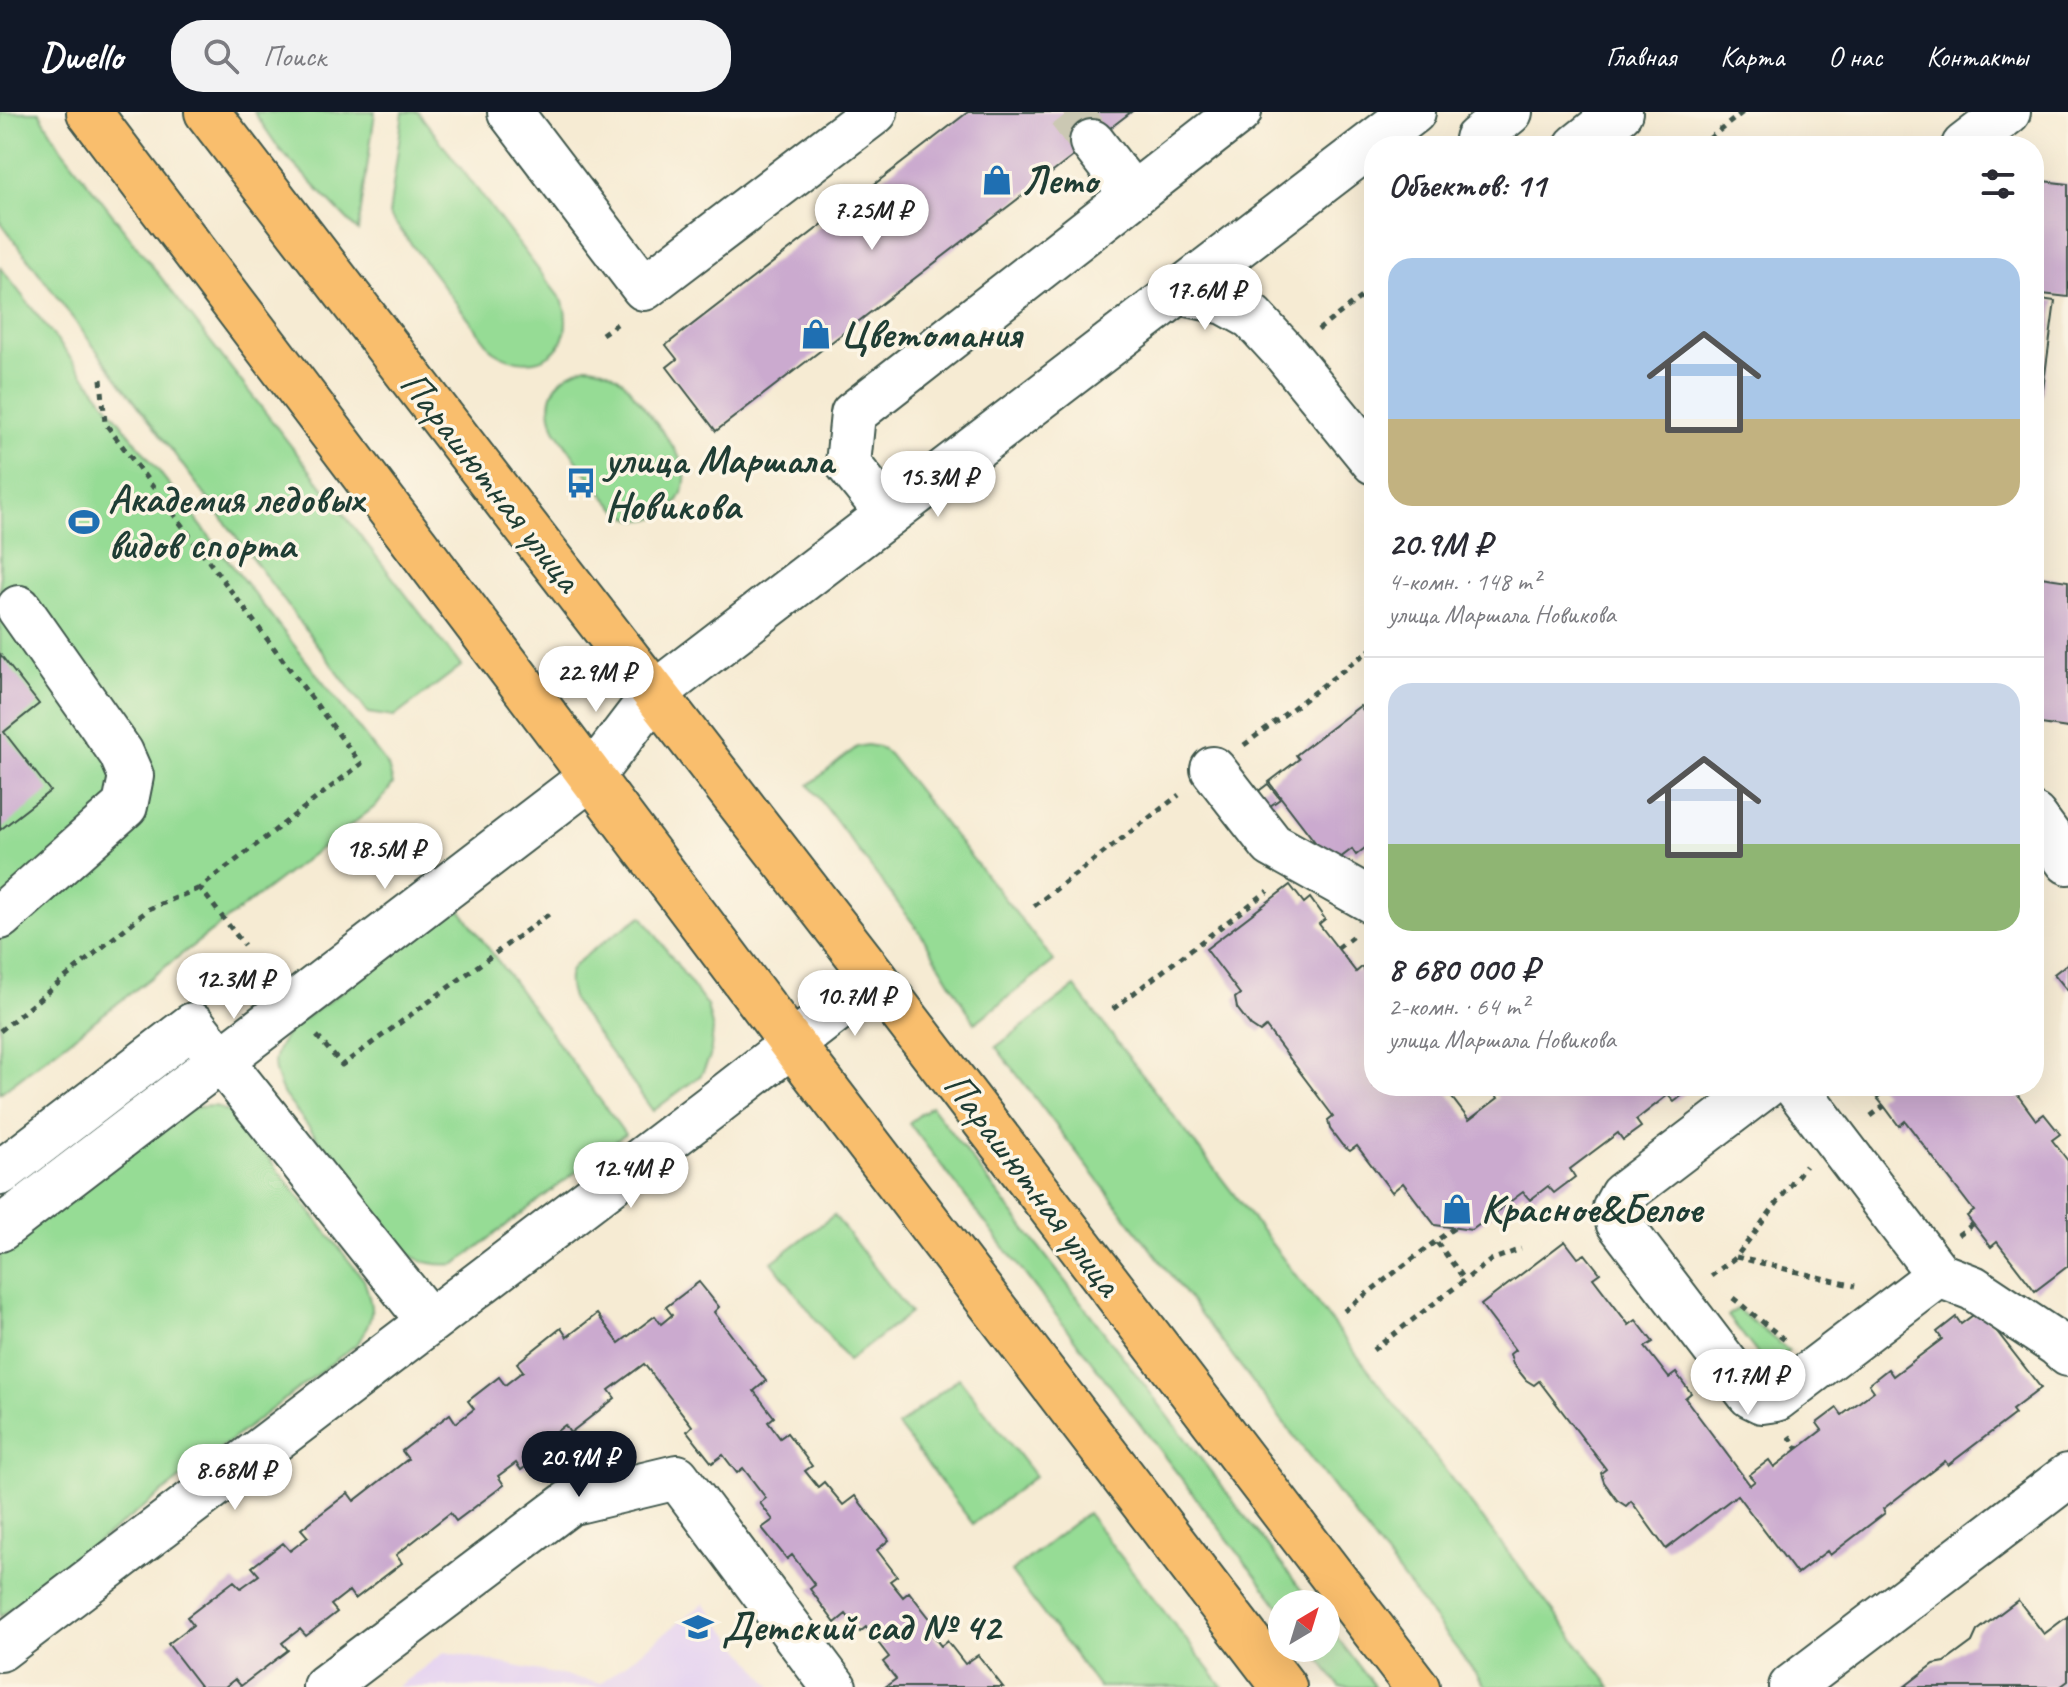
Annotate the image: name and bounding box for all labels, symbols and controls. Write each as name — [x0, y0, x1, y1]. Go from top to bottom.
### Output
search box — [171, 20, 731, 92]
text: Dwello — [40, 33, 123, 80]
icon: search — [199, 34, 243, 78]
text: Поиск — [263, 37, 326, 75]
text: Главная — [1606, 39, 1676, 74]
text: Карта — [1720, 39, 1784, 74]
text: О нас — [1828, 39, 1882, 74]
text: Контакты — [1926, 39, 2028, 74]
place label: Лето — [1021, 155, 1101, 205]
icon: filters — [1976, 162, 2020, 206]
shop icon: Лето — [980, 163, 1014, 197]
text: Объектов: 11 — [1388, 163, 1546, 206]
pin: 7.25M ₽ — [798, 184, 946, 252]
text: 7.25M ₽ — [833, 193, 911, 226]
pin: 17.6M ₽ — [1131, 264, 1279, 332]
text: 17.6M ₽ — [1165, 273, 1245, 306]
place label: Цветомания — [840, 309, 1024, 359]
icon: home — [1632, 310, 1776, 454]
shop icon: Цветомания — [799, 317, 833, 351]
street label: Парашютная улица — [389, 360, 595, 604]
place label: улица Маршала Новикова — [602, 435, 837, 531]
pin: 15.3M ₽ — [864, 451, 1012, 519]
text: 15.3M ₽ — [899, 460, 977, 493]
bus stop icon: улица Маршала Новикова — [564, 466, 598, 500]
place label: Академия ледовых видов спорта — [108, 474, 367, 570]
sports icon: Академия ледовых видов спорта — [67, 505, 101, 539]
text: 20.9M ₽ — [1388, 522, 1491, 565]
text: 4-комн. · 148 m² — [1388, 565, 1540, 598]
text: улица Маршала Новикова — [1388, 598, 1616, 631]
pin: 22.9M ₽ — [522, 646, 670, 714]
text: 22.9M ₽ — [557, 655, 635, 688]
icon: home — [1632, 735, 1776, 879]
pin: 18.5M ₽ — [311, 823, 459, 891]
text: 18.5M ₽ — [346, 832, 424, 865]
text: 8 680 000 ₽ — [1388, 947, 1538, 990]
pin: 12.3M ₽ — [160, 953, 308, 1021]
text: 12.3M ₽ — [195, 962, 273, 995]
pin: 10.7M ₽ — [781, 970, 929, 1038]
text: 10.7M ₽ — [816, 979, 894, 1012]
text: 2-комн. · 64 m² — [1388, 990, 1528, 1023]
text: улица Маршала Новикова — [1388, 1023, 1616, 1056]
street label: Парашютная улица — [933, 1062, 1135, 1308]
pin: 12.4M ₽ — [557, 1142, 705, 1210]
text: 12.4M ₽ — [592, 1151, 670, 1184]
place label: Красное&Белое — [1481, 1184, 1705, 1234]
shop icon: Красное&Белое — [1440, 1192, 1474, 1226]
pin: 11.7M ₽ — [1674, 1349, 1822, 1417]
text: 11.7M ₽ — [1709, 1358, 1787, 1391]
pin: 20.9M ₽ — [505, 1431, 653, 1499]
text: 20.9M ₽ — [540, 1440, 618, 1473]
pin: 8.68M ₽ — [161, 1444, 309, 1512]
text: 8.68M ₽ — [195, 1453, 275, 1486]
north arrow — [1268, 1590, 1340, 1662]
map controls — [1268, 1590, 1340, 1662]
place label: Детский сад № 42 — [722, 1602, 1004, 1652]
school or university icon: Детский сад № 42 — [681, 1610, 715, 1644]

